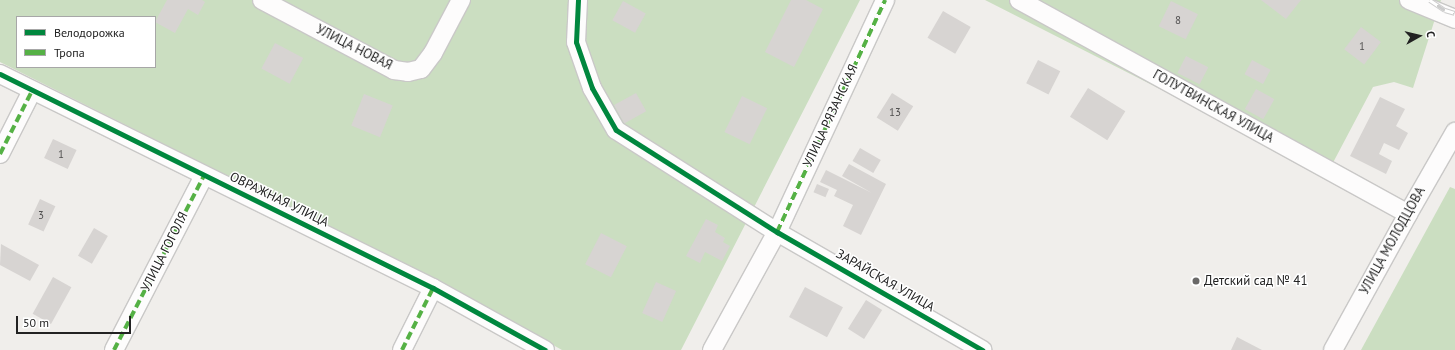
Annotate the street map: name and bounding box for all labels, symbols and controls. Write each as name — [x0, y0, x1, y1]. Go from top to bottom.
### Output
house number: 8 — [1175, 13, 1181, 27]
legend — [16, 16, 156, 68]
north arrow — [1399, 16, 1439, 56]
street label: УЛИЦА НОВАЯ — [313, 22, 395, 74]
text: Велодорожка — [54, 25, 125, 40]
text: С — [1424, 30, 1438, 38]
house number: 1 — [1359, 39, 1365, 53]
text: Тропа — [54, 45, 85, 60]
street label: УЛИЦА РЯЗАНСКАЯ — [800, 62, 862, 170]
street label: ГОЛУТВИНСКАЯ УЛИЦА — [1150, 67, 1276, 147]
house number: 13 — [889, 105, 901, 119]
house number: 1 — [58, 147, 64, 161]
street label: ОВРАЖНАЯ УЛИЦА — [227, 169, 331, 231]
street label: УЛИЦА МОЛОДЦОВА — [1357, 184, 1429, 298]
house number: 3 — [38, 208, 44, 222]
street label: УЛИЦА ГОГОЛЯ — [138, 209, 192, 295]
street label: ЗАРАЙСКАЯ УЛИЦА — [833, 246, 937, 316]
place label: Детский сад № 41 — [1204, 273, 1307, 289]
marker: Детский сад № 41 — [1191, 276, 1201, 286]
scale bar — [18, 308, 133, 334]
text: 50 m — [23, 315, 49, 330]

